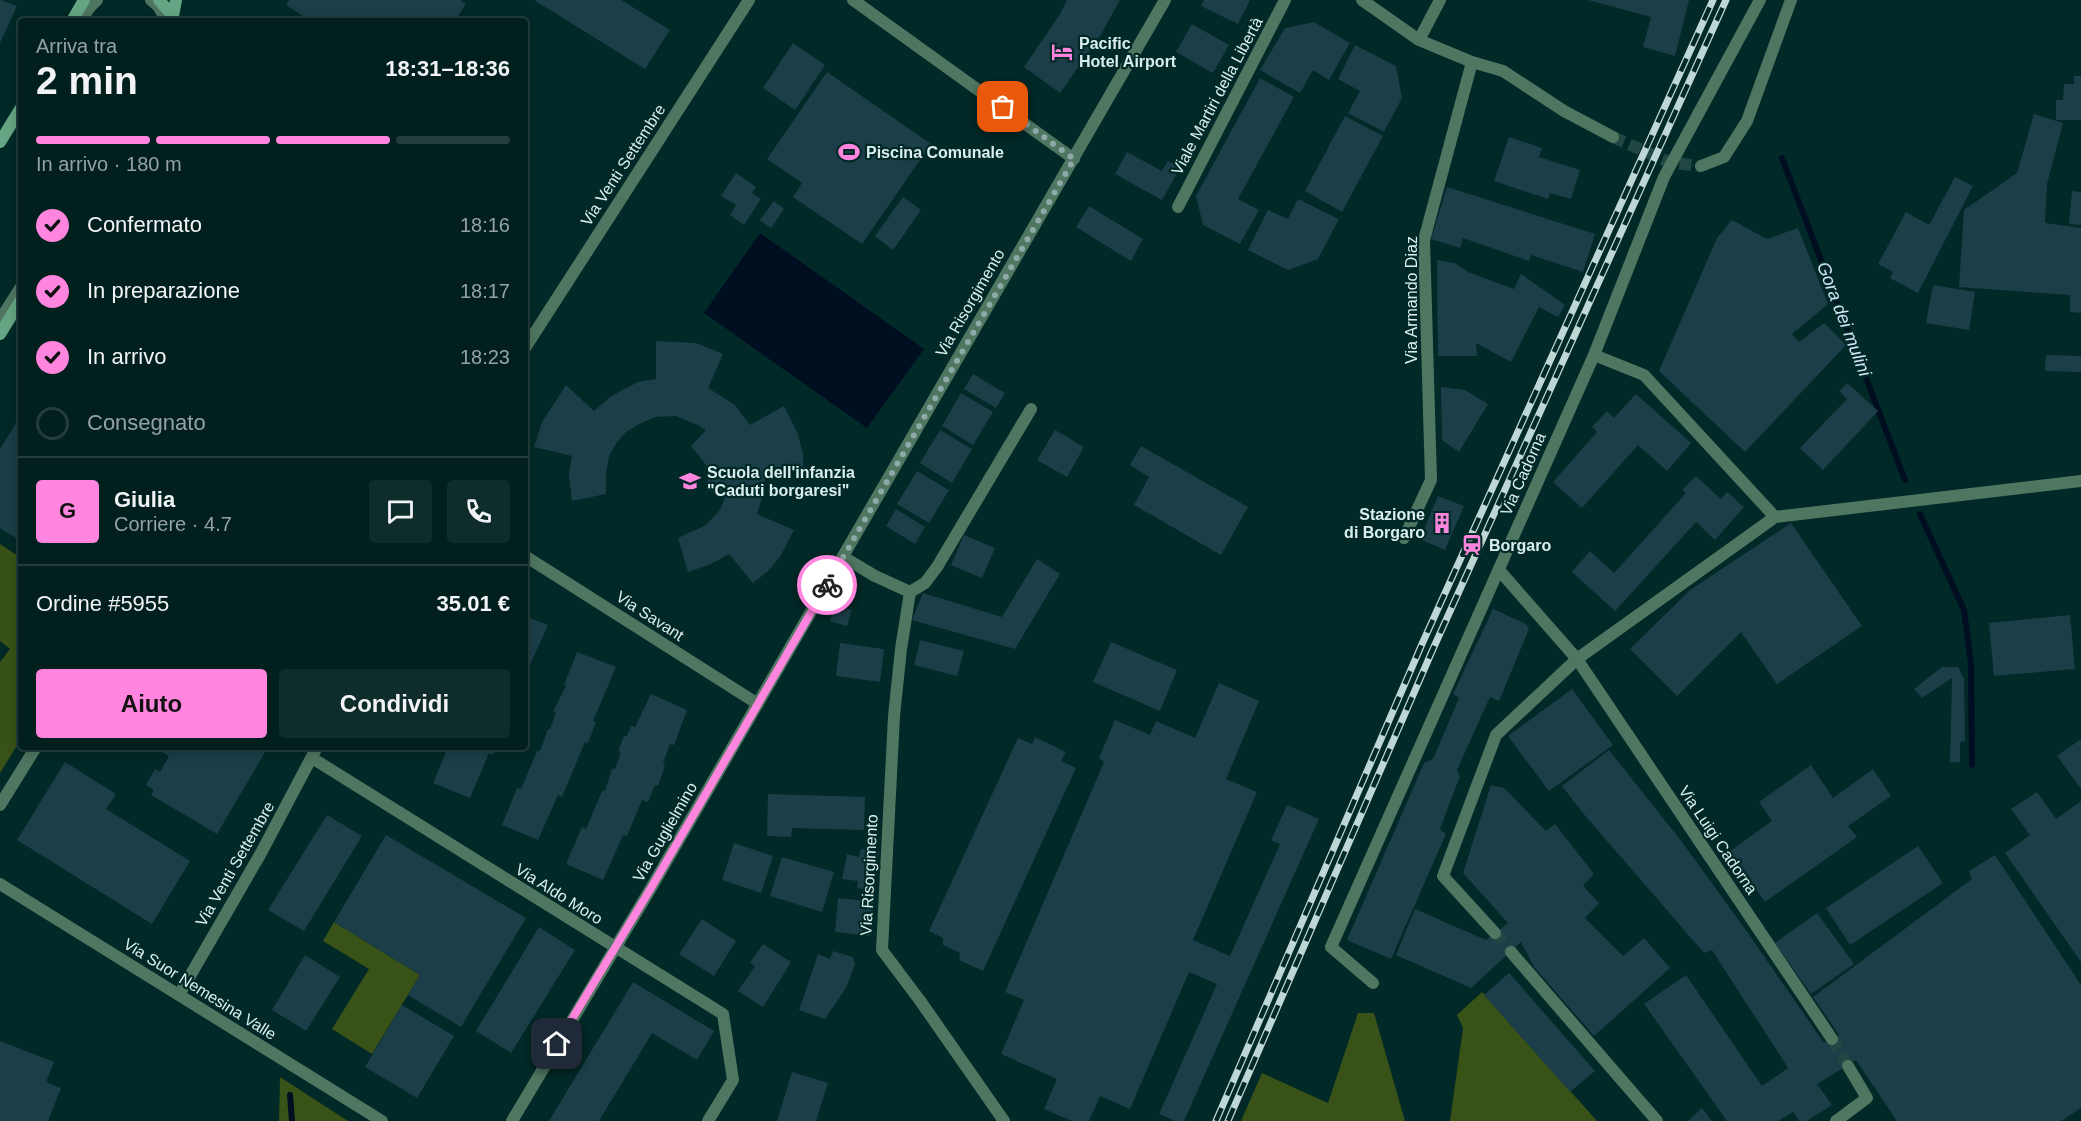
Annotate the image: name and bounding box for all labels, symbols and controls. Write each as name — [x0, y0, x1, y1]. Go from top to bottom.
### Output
street label: Viale Martiri della Libertà — [1168, 14, 1266, 178]
text: Arriva tra — [36, 35, 117, 57]
place label: Pacific Hotel Airport — [1079, 35, 1177, 70]
hotel icon: Pacific Hotel Airport — [1050, 40, 1074, 64]
text: 18:31–18:36 — [385, 56, 510, 81]
text: 2 min — [36, 59, 138, 102]
pin — [977, 81, 1028, 132]
icon: bag — [986, 90, 1019, 123]
street label: Via Venti Settembre — [577, 101, 669, 229]
sports icon: Piscina Comunale — [837, 140, 861, 164]
place label: Piscina Comunale — [866, 144, 1004, 161]
text: In arrivo · 180 m — [36, 153, 182, 175]
icon: check — [36, 209, 69, 242]
text: Confermato — [87, 212, 202, 237]
text: 18:16 — [460, 214, 510, 236]
street label: Via Armando Diaz — [1403, 236, 1420, 364]
street label: Via Risorgimento — [932, 246, 1008, 360]
water label: Gora dei mulini — [1813, 259, 1875, 380]
icon: check — [36, 275, 69, 308]
text: In preparazione — [87, 278, 240, 303]
text: 18:17 — [460, 280, 510, 302]
icon: check — [36, 341, 69, 374]
text: In arrivo — [87, 344, 166, 369]
text: 18:23 — [460, 346, 510, 368]
text: Consegnato — [87, 410, 206, 435]
street label: Via Cadorna — [1497, 430, 1549, 518]
place label: Scuola dell'infanzia "Caduti borgaresi" — [707, 464, 855, 499]
school or university icon: Scuola dell'infanzia "Caduti borgaresi" — [678, 469, 702, 493]
button: chat — [369, 480, 432, 543]
button: phone — [447, 480, 510, 543]
text: Giulia — [114, 487, 175, 512]
text: G — [59, 498, 76, 523]
place label: Stazione di Borgaro — [1344, 506, 1425, 541]
building icon: Stazione di Borgaro — [1430, 511, 1454, 535]
text: Corriere · 4.7 — [114, 513, 232, 535]
station icon: Borgaro — [1460, 533, 1484, 557]
place label: Borgaro — [1489, 537, 1551, 554]
courier — [797, 555, 857, 615]
icon: bike — [811, 569, 844, 602]
street label: Via Savant — [613, 588, 687, 644]
text: Ordine #5955 — [36, 591, 169, 616]
text: 35.01 € — [437, 591, 510, 616]
button: Aiuto — [36, 669, 267, 738]
button: Condividi — [279, 669, 510, 738]
street label: Via Guglielmino — [630, 779, 700, 885]
street label: Via Luigi Cadorna — [1675, 783, 1761, 897]
street label: Via Venti Settembre — [192, 799, 278, 929]
street label: Via Risorgimento — [857, 814, 881, 936]
street label: Via Aldo Moro — [512, 860, 606, 928]
street label: Via Suor Nemesina Valle — [121, 935, 279, 1043]
pin — [531, 1018, 582, 1069]
icon: home — [540, 1027, 573, 1060]

